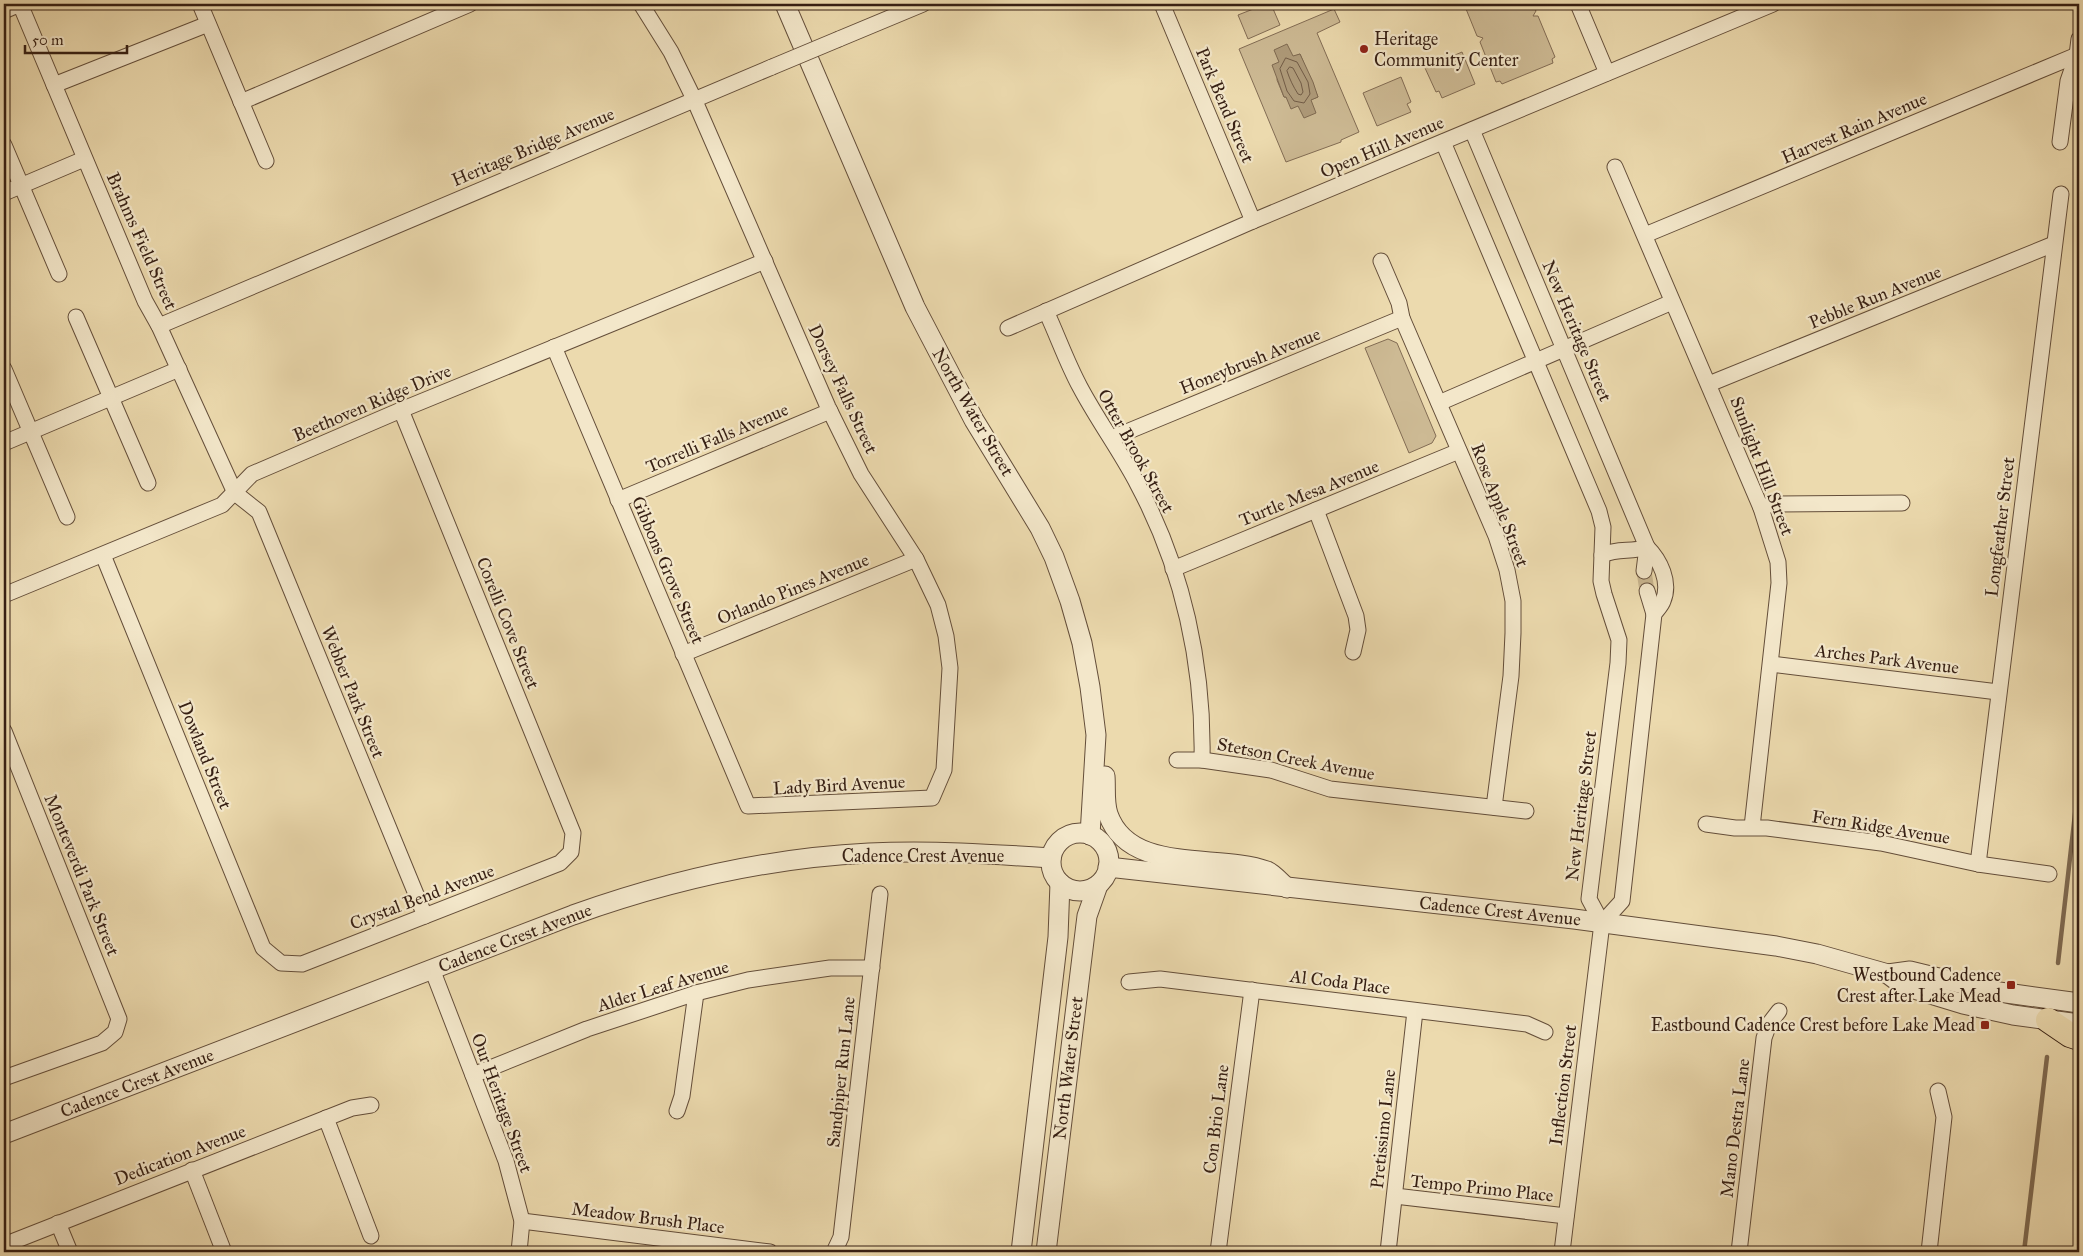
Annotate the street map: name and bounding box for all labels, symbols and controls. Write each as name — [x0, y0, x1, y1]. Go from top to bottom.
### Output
scale bar — [25, 22, 128, 54]
place label: Heritage Community Center — [1374, 28, 1519, 71]
text: 50 m — [32, 31, 64, 49]
marker: Heritage Community Center — [1358, 43, 1370, 55]
street label: Park Bend Street — [1191, 44, 1259, 167]
street label: Harvest Rain Avenue — [1778, 87, 1930, 169]
street label: Heritage Bridge Avenue — [448, 103, 618, 192]
street label: Open Hill Avenue — [1317, 111, 1447, 183]
street label: Brahms Field Street — [102, 169, 182, 314]
street label: New Heritage Street — [1536, 257, 1617, 406]
street label: Pebble Run Avenue — [1806, 260, 1944, 334]
street label: Dorsey Falls Street — [803, 321, 883, 458]
street label: Honeybrush Avenue — [1176, 323, 1324, 399]
street label: North Water Street — [927, 344, 1019, 480]
street label: Beethoven Ridge Drive — [290, 360, 455, 447]
street label: Otter Brook Street — [1093, 385, 1179, 517]
street label: Sunlight Hill Street — [1724, 393, 1799, 539]
street label: Torrelli Falls Avenue — [642, 398, 792, 478]
street label: Rose Apple Street — [1466, 440, 1534, 570]
street label: Turtle Mesa Avenue — [1236, 455, 1382, 531]
street label: Longfeather Street — [1981, 455, 2021, 598]
street label: Gibbons Grove Street — [627, 493, 709, 648]
street label: Orlando Pines Avenue — [714, 549, 872, 629]
street label: Corelli Cove Street — [472, 554, 545, 693]
street label: Webber Park Street — [316, 623, 390, 762]
street label: Arches Park Avenue — [1813, 639, 1960, 679]
street label: Dowland Street — [173, 698, 237, 813]
street label: New Heritage Street — [1561, 729, 1602, 882]
street label: Stetson Creek Avenue — [1215, 733, 1377, 785]
street label: Lady Bird Avenue — [772, 771, 906, 799]
street label: Monteverdi Park Street — [39, 791, 125, 960]
street label: Fern Ridge Avenue — [1810, 805, 1952, 850]
street label: Cadence Crest Avenue — [842, 845, 1004, 867]
street label: Crystal Bend Avenue — [347, 859, 497, 935]
street label: Cadence Crest Avenue — [1418, 892, 1582, 930]
street label: Cadence Crest Avenue — [435, 899, 595, 977]
street label: Alder Leaf Avenue — [594, 956, 731, 1017]
place label: Westbound Cadence Crest after Lake Mead — [1837, 964, 2001, 1007]
street label: Al Coda Place — [1288, 965, 1391, 999]
marker: Westbound Cadence Crest after Lake Mead — [2005, 979, 2017, 991]
street label: Sandpiper Run Lane — [822, 995, 860, 1149]
street label: North Water Street — [1048, 995, 1088, 1141]
place label: Eastbound Cadence Crest before Lake Mead — [1651, 1014, 1975, 1036]
marker: Eastbound Cadence Crest before Lake Mead — [1979, 1019, 1991, 1031]
street label: Inflection Street — [1545, 1023, 1581, 1147]
street label: Our Heritage Street — [466, 1030, 538, 1177]
street label: Cadence Crest Avenue — [57, 1044, 217, 1122]
street label: Mano Destra Lane — [1716, 1057, 1754, 1199]
street label: Con Brio Lane — [1198, 1063, 1234, 1175]
street label: Pretissimo Lane — [1366, 1068, 1400, 1190]
street label: Dedication Avenue — [111, 1120, 249, 1190]
street label: Tempo Primo Place — [1409, 1170, 1555, 1206]
street label: Meadow Brush Place — [570, 1198, 726, 1238]

